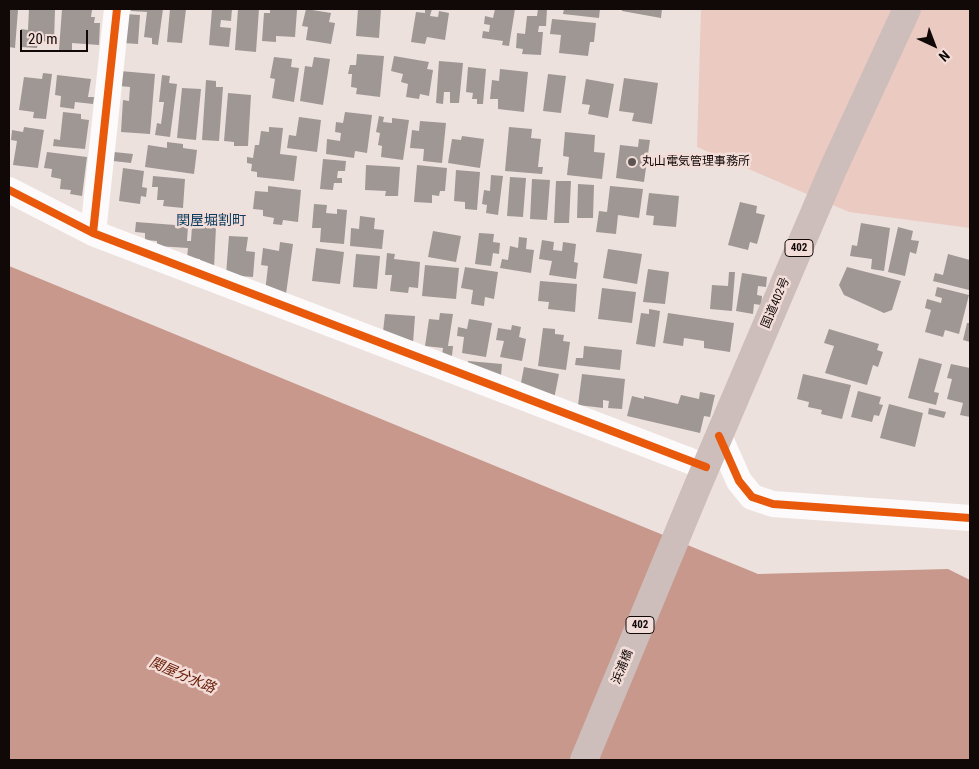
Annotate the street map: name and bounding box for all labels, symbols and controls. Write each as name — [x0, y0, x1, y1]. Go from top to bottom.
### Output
scale bar — [22, 20, 90, 52]
north arrow — [909, 20, 959, 70]
text: 20 m — [28, 30, 58, 48]
text: N — [936, 47, 953, 65]
place label: 丸山電気管理事務所 — [642, 155, 750, 169]
marker: 丸山電気管理事務所 — [626, 156, 638, 168]
district label: 関屋堀割町 — [176, 213, 246, 229]
road number: 402 — [785, 240, 813, 256]
street label: 国道402号 — [759, 275, 793, 331]
road number: 402 — [626, 616, 654, 634]
street label: 浜浦橋 — [610, 648, 636, 686]
water label: 関屋分水路 — [147, 655, 217, 697]

